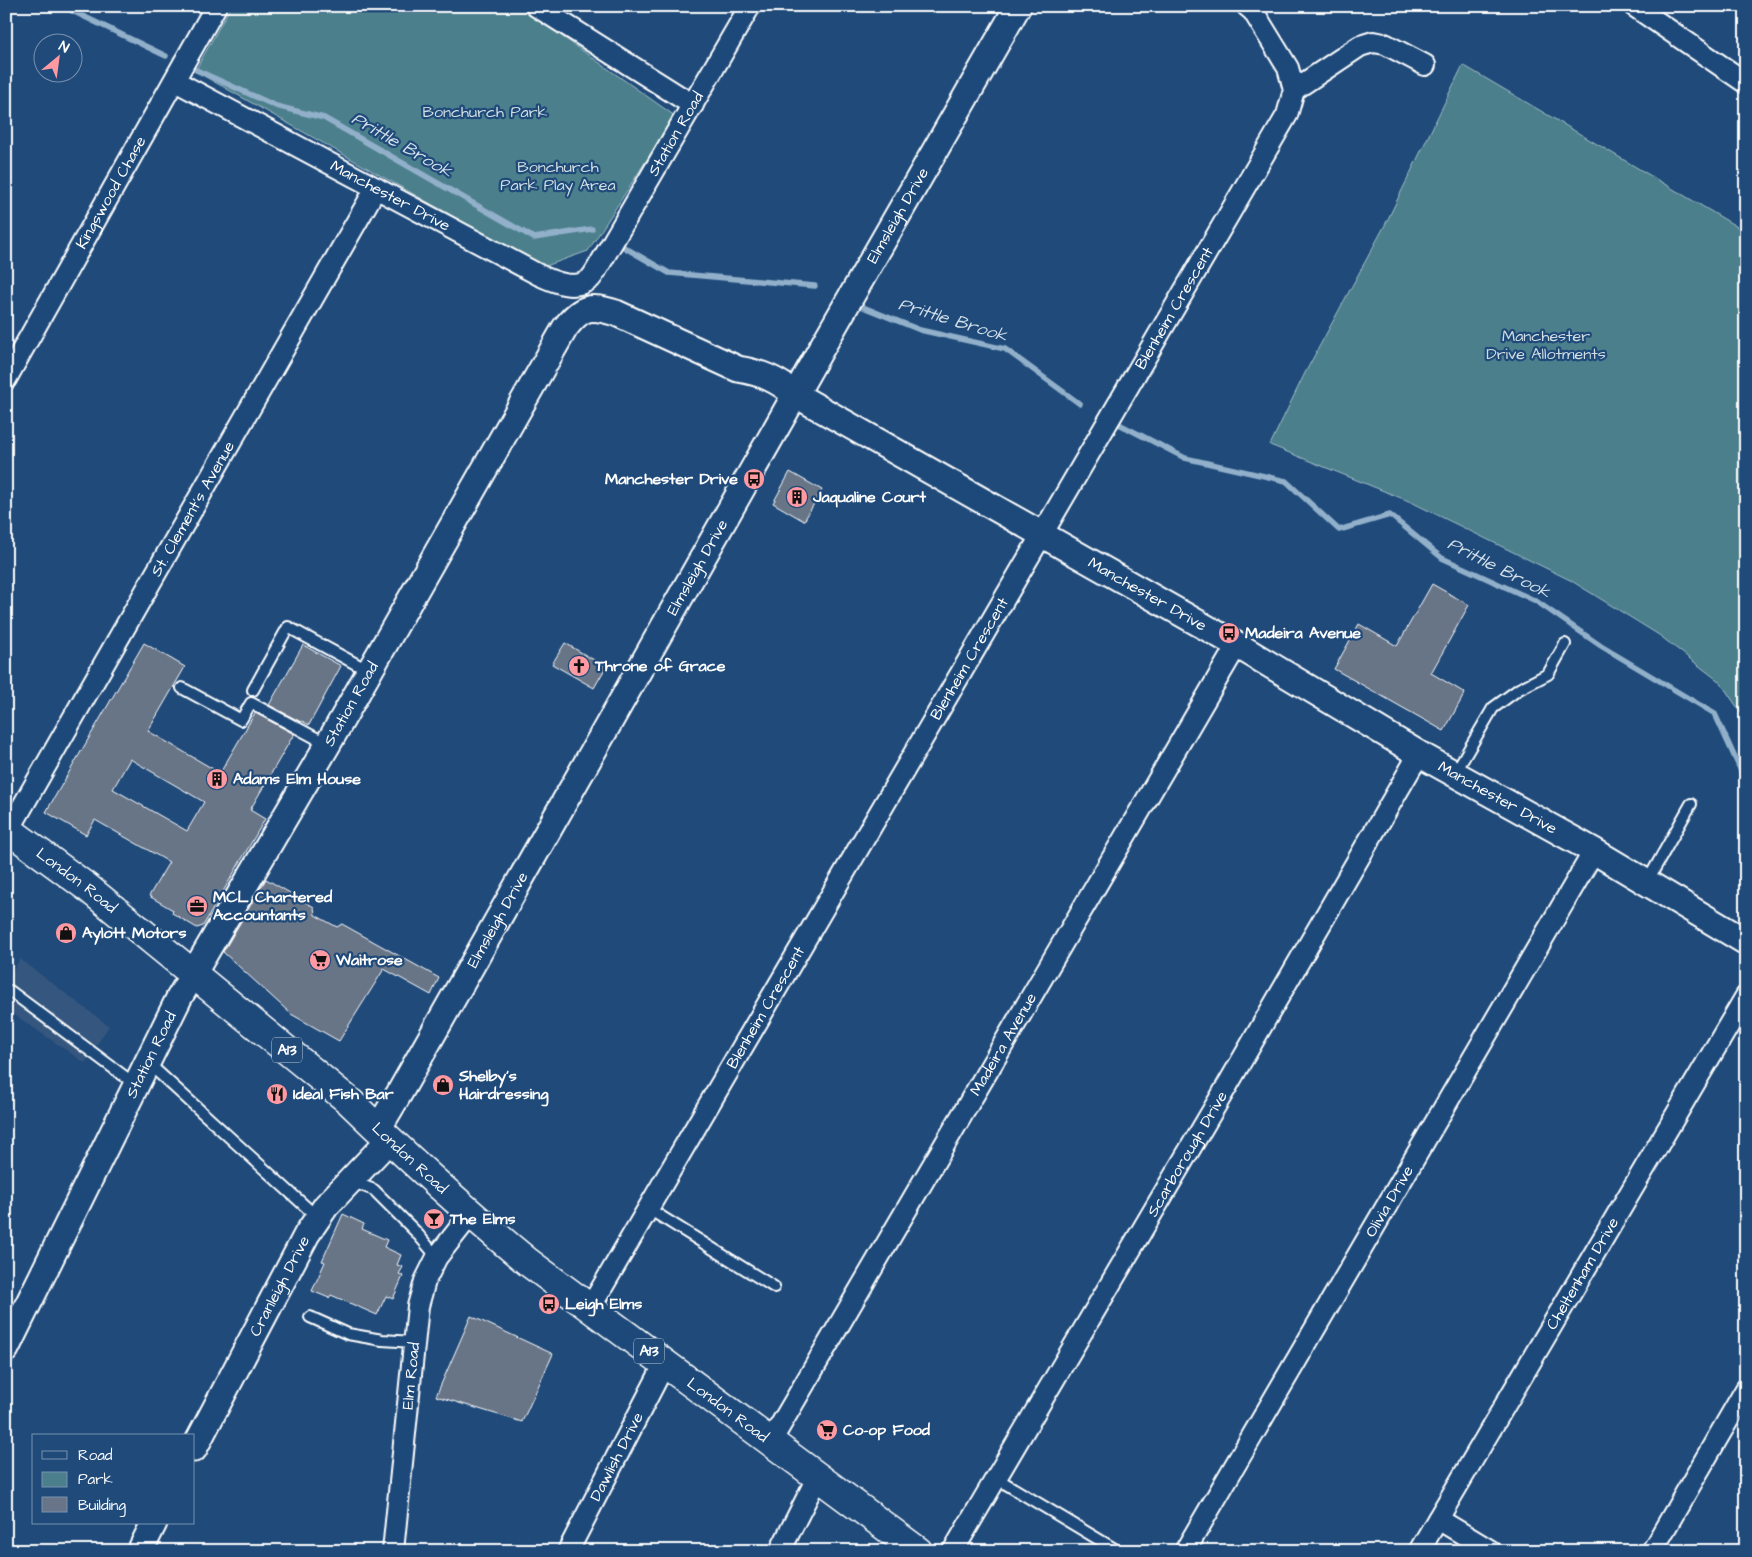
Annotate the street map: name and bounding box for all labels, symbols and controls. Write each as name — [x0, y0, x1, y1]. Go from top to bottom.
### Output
north arrow — [32, 32, 82, 82]
text: N — [55, 37, 73, 58]
street label: Station Road — [642, 88, 709, 180]
park label: Bonchurch Park — [423, 101, 548, 123]
water label: Prittle Brook — [347, 106, 458, 184]
street label: Kingswood Chase — [70, 132, 152, 253]
street label: Manchester Drive — [326, 155, 455, 237]
park label: Bonchurch Park Play Area — [500, 156, 616, 197]
street label: Elmsleigh Drive — [861, 163, 934, 267]
street label: Blenheim Crescent — [1130, 242, 1219, 373]
water label: Prittle Brook — [896, 292, 1011, 349]
park label: Manchester Drive Allotments — [1486, 325, 1606, 365]
street label: St. Clement's Avenue — [145, 437, 240, 580]
bus stop icon: Manchester Drive — [742, 467, 766, 491]
place label: Manchester Drive — [605, 468, 738, 490]
building icon: Jaqualine Court — [785, 485, 809, 509]
place label: Jaqualine Court — [812, 486, 926, 508]
street label: Elmsleigh Drive — [661, 515, 733, 619]
water label: Prittle Brook — [1443, 531, 1556, 605]
street label: Manchester Drive — [1084, 552, 1211, 637]
street label: Blenheim Crescent — [925, 593, 1014, 724]
bus stop icon: Madeira Avenue — [1217, 621, 1241, 645]
place label: Madeira Avenue — [1245, 622, 1361, 644]
church icon: Throne of Grace — [567, 654, 591, 678]
place label: Throne of Grace — [594, 655, 726, 677]
street label: Station Road — [318, 658, 384, 750]
street label: Manchester Drive — [1434, 756, 1561, 840]
building icon: Adams Elm House — [205, 767, 229, 791]
place label: Adams Elm House — [233, 768, 361, 790]
street label: London Road — [32, 843, 122, 918]
street label: Elmsleigh Drive — [462, 867, 534, 972]
place label: MCL Chartered Accountants — [213, 886, 333, 926]
office icon: MCL Chartered Accountants — [185, 894, 209, 918]
shop icon: Aylott Motors — [54, 921, 78, 945]
place label: Aylott Motors — [82, 922, 186, 945]
street label: Blenheim Crescent — [721, 942, 810, 1073]
supermarket icon: Waitrose — [308, 948, 332, 972]
place label: Waitrose — [335, 949, 403, 971]
street label: Madeira Avenue — [965, 988, 1042, 1100]
street label: Station Road — [120, 1008, 182, 1102]
road number: A13 — [272, 1038, 302, 1062]
place label: Shelby's Hairdressing — [458, 1065, 549, 1107]
shop icon: Shelby's Hairdressing — [431, 1073, 455, 1097]
restaurant icon: Ideal Fish Bar — [265, 1082, 289, 1106]
place label: Ideal Fish Bar — [293, 1083, 394, 1105]
street label: Scarborough Drive — [1141, 1087, 1233, 1221]
street label: London Road — [367, 1117, 453, 1199]
street label: Olivia Drive — [1360, 1161, 1419, 1241]
bar icon: The Elms — [422, 1207, 446, 1231]
place label: The Elms — [449, 1208, 515, 1230]
street label: Cheltenham Drive — [1541, 1213, 1624, 1334]
street label: Cranleigh Drive — [244, 1232, 315, 1340]
bus stop icon: Leigh Elms — [537, 1292, 561, 1316]
place label: Leigh Elms — [565, 1293, 642, 1317]
road number: A13 — [634, 1338, 664, 1364]
street label: Elm Road — [396, 1341, 425, 1411]
street label: London Road — [683, 1373, 773, 1448]
street label: Dawlish Drive — [585, 1408, 649, 1505]
supermarket icon: Co-op Food — [815, 1418, 839, 1442]
place label: Co-op Food — [843, 1419, 931, 1441]
legend — [32, 1434, 195, 1524]
text: Road — [78, 1445, 113, 1466]
text: Park — [78, 1469, 113, 1490]
text: Building — [78, 1495, 126, 1517]

